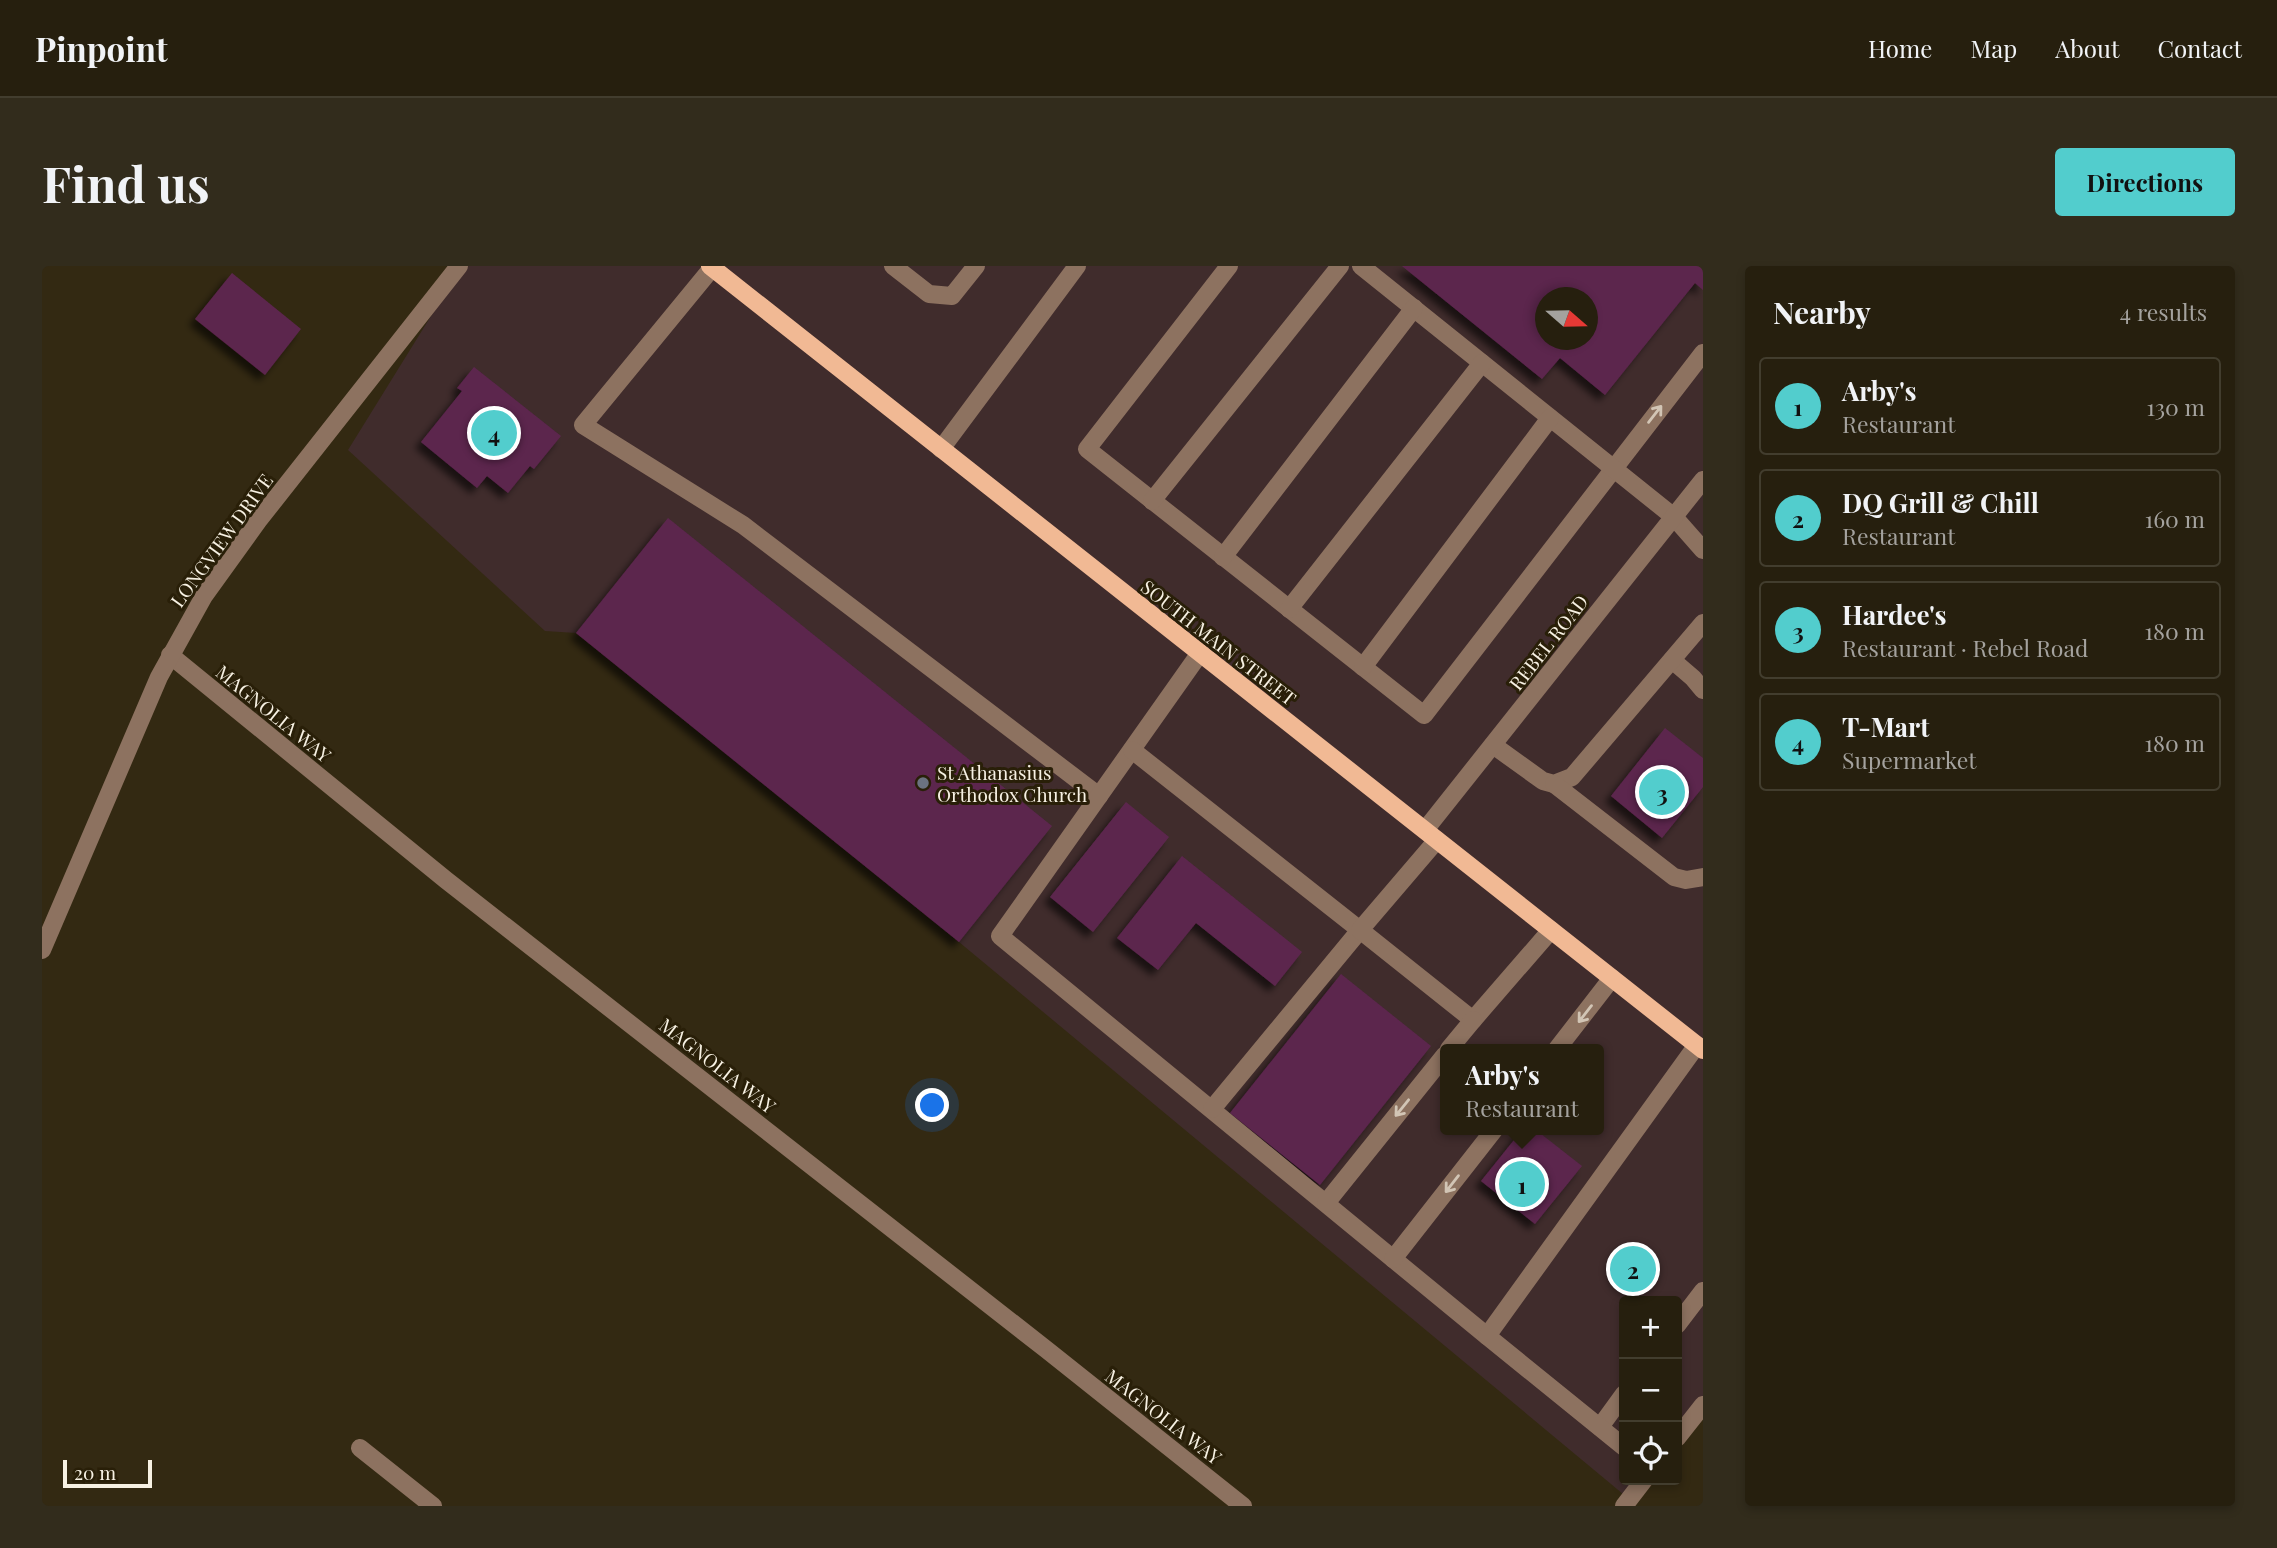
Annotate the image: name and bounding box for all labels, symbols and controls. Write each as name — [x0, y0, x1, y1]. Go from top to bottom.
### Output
text: Pinpoint — [35, 26, 168, 70]
text: Home — [1868, 32, 1932, 64]
text: Map — [1970, 32, 2017, 64]
text: About — [2055, 32, 2119, 64]
text: Contact — [2157, 32, 2242, 64]
button: Directions — [2055, 148, 2235, 216]
text: Find us — [42, 150, 210, 215]
north arrow — [1535, 287, 1598, 350]
text: Nearby — [1773, 292, 1871, 332]
text: 4 results — [2120, 296, 2207, 327]
text: Arby's — [1842, 373, 1917, 408]
text: 1 — [1794, 391, 1802, 422]
text: 130 m — [2147, 391, 2205, 422]
one-way arrow — [1648, 406, 1663, 424]
pin: 4 — [471, 407, 517, 459]
text: Restaurant — [1842, 408, 1955, 439]
street label: LONGVIEW DRIVE — [164, 468, 278, 612]
text: DQ Grill & Chill — [1842, 485, 2039, 520]
text: 2 — [1792, 503, 1804, 534]
text: 160 m — [2145, 503, 2205, 534]
text: Restaurant — [1842, 520, 1955, 551]
street label: SOUTH MAIN STREET — [1136, 573, 1302, 711]
street label: REBEL ROAD — [1503, 589, 1593, 695]
text: Hardee's — [1842, 597, 1946, 632]
text: 3 — [1792, 615, 1804, 646]
text: 180 m — [2145, 615, 2205, 646]
text: Restaurant · Rebel Road — [1842, 632, 2088, 663]
street label: MAGNOLIA WAY — [211, 659, 338, 768]
text: T-Mart — [1842, 709, 1929, 744]
text: 4 — [1792, 727, 1804, 758]
text: 180 m — [2145, 727, 2205, 758]
text: Supermarket — [1842, 744, 1976, 775]
place label: St Athanasius Orthodox Church — [937, 759, 1087, 807]
pin: 3 — [1639, 766, 1685, 818]
marker: St Athanasius Orthodox Church — [915, 775, 931, 791]
one-way arrow — [1577, 1004, 1592, 1022]
street label: MAGNOLIA WAY — [654, 1011, 782, 1119]
popup — [1440, 1044, 1604, 1135]
text: Arby's — [1465, 1057, 1540, 1092]
your location — [915, 1088, 949, 1122]
text: Restaurant — [1465, 1092, 1579, 1123]
one-way arrow — [1395, 1098, 1410, 1116]
pin: 1 — [1499, 1158, 1545, 1210]
one-way arrow — [1444, 1174, 1460, 1192]
pin: 2 — [1610, 1243, 1656, 1295]
map controls — [1619, 1296, 1682, 1485]
button: + — [1619, 1296, 1682, 1359]
button: − — [1619, 1359, 1682, 1422]
street label: MAGNOLIA WAY — [1100, 1362, 1228, 1470]
button: locate — [1619, 1422, 1682, 1485]
scale bar — [63, 1457, 152, 1489]
text: 20 m — [74, 1459, 116, 1485]

